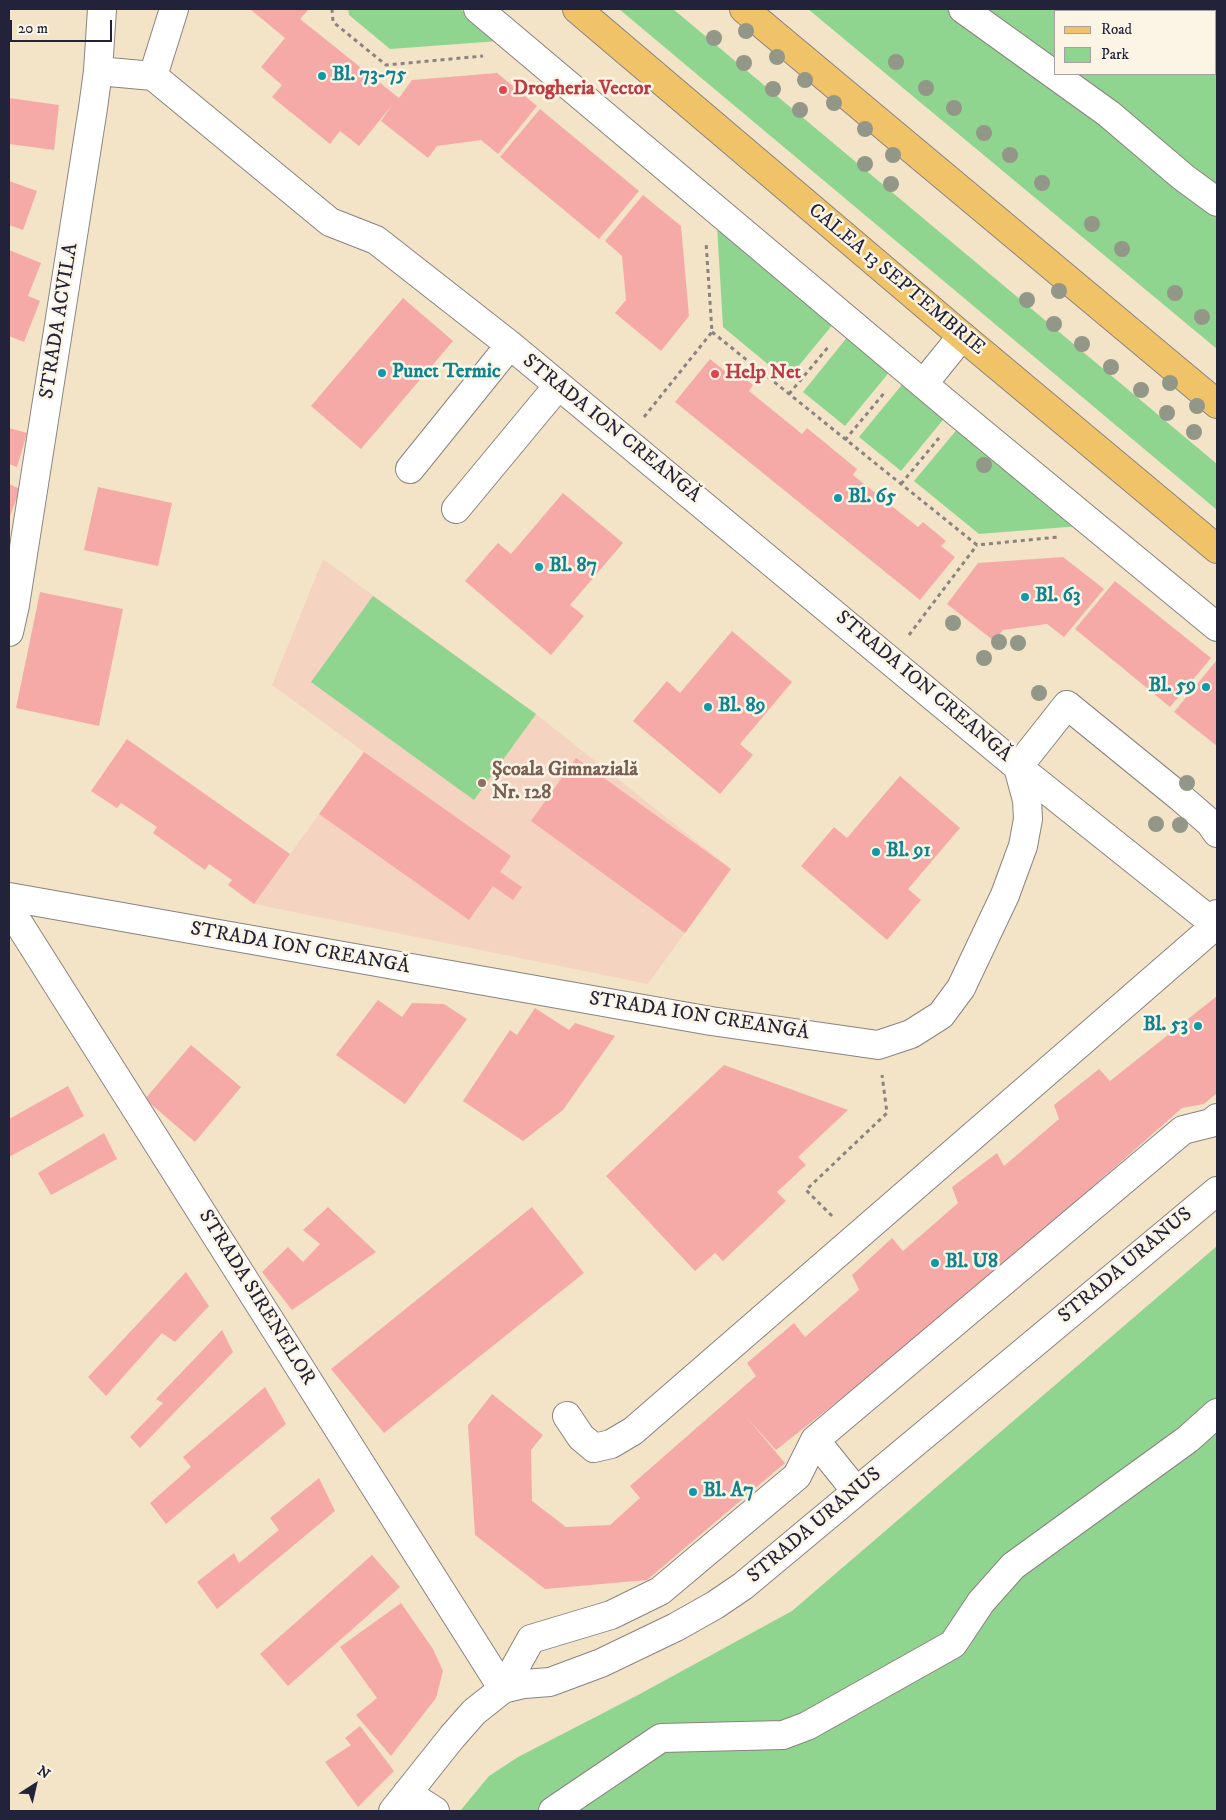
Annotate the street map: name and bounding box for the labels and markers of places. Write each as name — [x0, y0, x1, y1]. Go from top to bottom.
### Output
place label: Bl. 73-75 — [332, 64, 406, 88]
marker: Bl. 73-75 — [316, 70, 328, 82]
place label: Drogheria Vector — [513, 78, 651, 102]
marker: Drogheria Vector — [497, 84, 509, 96]
place label: Punct Termic — [392, 361, 501, 385]
place label: Help Net — [725, 362, 801, 386]
marker: Punct Termic — [376, 367, 388, 379]
marker: Help Net — [709, 368, 721, 380]
place label: Bl. 65 — [848, 486, 896, 510]
marker: Bl. 65 — [832, 492, 844, 504]
place label: Bl. 87 — [549, 555, 597, 579]
marker: Bl. 87 — [533, 561, 545, 573]
place label: Bl. 63 — [1035, 585, 1080, 609]
marker: Bl. 63 — [1019, 591, 1031, 603]
place label: Bl. 59 — [1148, 675, 1196, 699]
marker: Bl. 59 — [1200, 681, 1212, 693]
place label: Bl. 89 — [718, 695, 766, 719]
marker: Bl. 89 — [702, 701, 714, 713]
place label: Școala Gimnazială Nr. 128 — [492, 759, 638, 806]
marker: Școala Gimnazială Nr. 128 — [476, 777, 488, 789]
place label: Bl. 91 — [886, 840, 931, 864]
marker: Bl. 91 — [870, 846, 882, 858]
place label: Bl. 53 — [1143, 1014, 1188, 1038]
marker: Bl. 53 — [1192, 1020, 1204, 1032]
place label: Bl. U8 — [945, 1251, 998, 1275]
marker: Bl. U8 — [929, 1257, 941, 1269]
place label: Bl. A7 — [703, 1480, 754, 1504]
marker: Bl. A7 — [687, 1486, 699, 1498]

